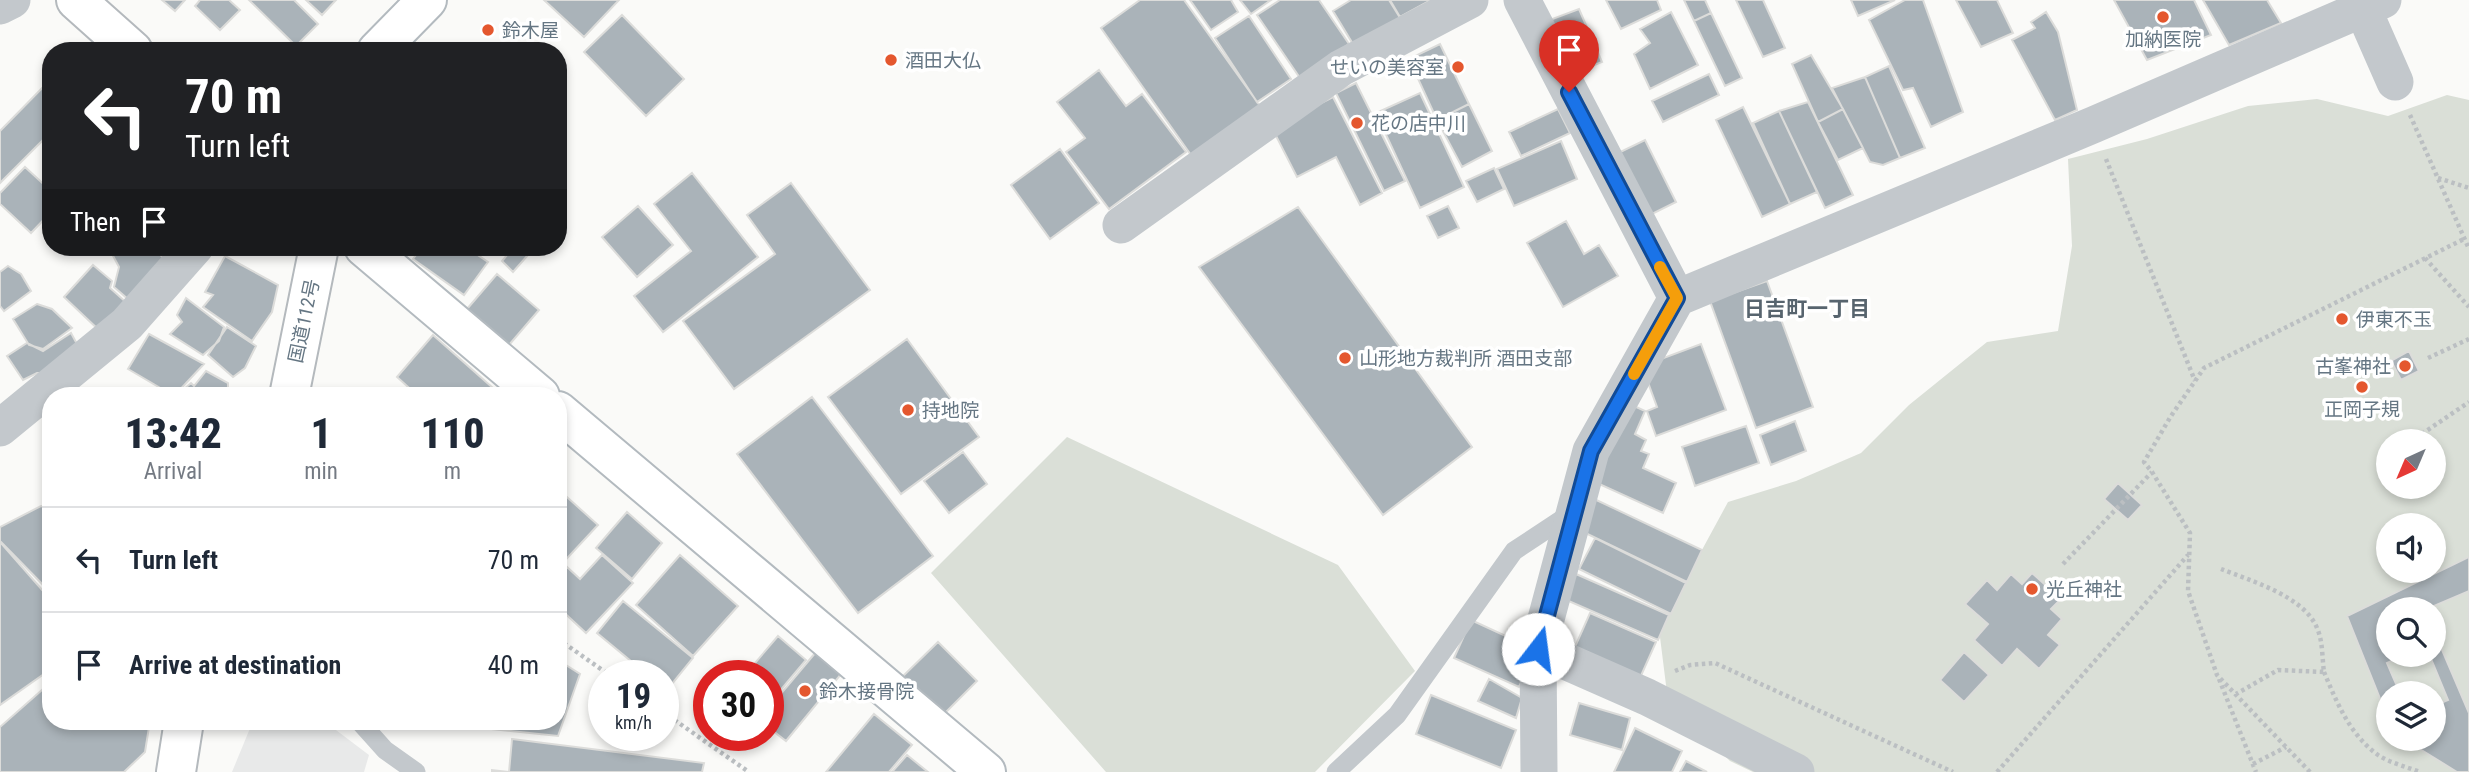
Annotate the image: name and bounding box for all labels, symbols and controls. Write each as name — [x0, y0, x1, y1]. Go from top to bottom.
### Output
marker: 加納医院 — [2155, 9, 2171, 25]
place label: 鈴木屋 — [502, 19, 559, 42]
pin — [1539, 20, 1599, 92]
marker: 鈴木屋 — [480, 22, 496, 38]
place label: 加納医院 — [2125, 28, 2201, 51]
icon: arrive — [1550, 31, 1588, 69]
place label: 酒田大仏 — [905, 49, 981, 72]
marker: 酒田大仏 — [883, 52, 899, 68]
place label: せいの美容室 — [1330, 56, 1444, 79]
marker: せいの美容室 — [1450, 59, 1466, 75]
text: 70 m — [185, 68, 282, 125]
icon: left — [70, 70, 161, 161]
place label: 花の店中川 — [1371, 112, 1466, 135]
marker: 花の店中川 — [1349, 115, 1365, 131]
text: Turn left — [185, 127, 290, 165]
icon: arrive — [135, 203, 173, 241]
text: Then — [70, 207, 121, 237]
street label: 国道112号 — [284, 277, 324, 365]
district label: 日吉町一丁目 — [1744, 297, 1870, 321]
place label: 伊東不玉 — [2356, 308, 2432, 331]
marker: 伊東不玉 — [2334, 311, 2350, 327]
place label: 山形地方裁判所 酒田支部 — [1359, 347, 1572, 370]
marker: 山形地方裁判所 酒田支部 — [1337, 350, 1353, 366]
place label: 古峯神社 — [2315, 355, 2391, 378]
marker: 古峯神社 — [2397, 358, 2413, 374]
marker: 正岡子規 — [2354, 379, 2370, 395]
place label: 正岡子規 — [2324, 398, 2400, 421]
place label: 持地院 — [922, 399, 979, 422]
marker: 持地院 — [900, 402, 916, 418]
text: 13:42 — [124, 409, 222, 458]
text: 1 — [310, 409, 332, 458]
text: 110 — [420, 409, 485, 458]
north arrow — [2376, 429, 2446, 499]
map controls — [2376, 429, 2446, 751]
text: Arrival — [144, 458, 202, 485]
text: min — [304, 458, 338, 485]
text: m — [444, 458, 461, 485]
button: sound — [2376, 513, 2446, 583]
icon: left — [70, 541, 108, 579]
text: Turn left — [129, 545, 218, 575]
text: 70 m — [488, 545, 539, 575]
place label: 光丘神社 — [2046, 578, 2122, 601]
marker: 光丘神社 — [2024, 581, 2040, 597]
button: search — [2376, 597, 2446, 667]
position arrow — [1501, 612, 1575, 686]
icon: arrive — [70, 646, 108, 684]
text: Arrive at destination — [129, 650, 341, 680]
text: 40 m — [488, 650, 539, 680]
speed limit sign: 30 — [693, 660, 784, 751]
text: 19 — [616, 676, 651, 717]
place label: 鈴木接骨院 — [819, 680, 914, 703]
button: layers — [2376, 681, 2446, 751]
marker: 鈴木接骨院 — [797, 683, 813, 699]
text: km/h — [615, 712, 652, 733]

